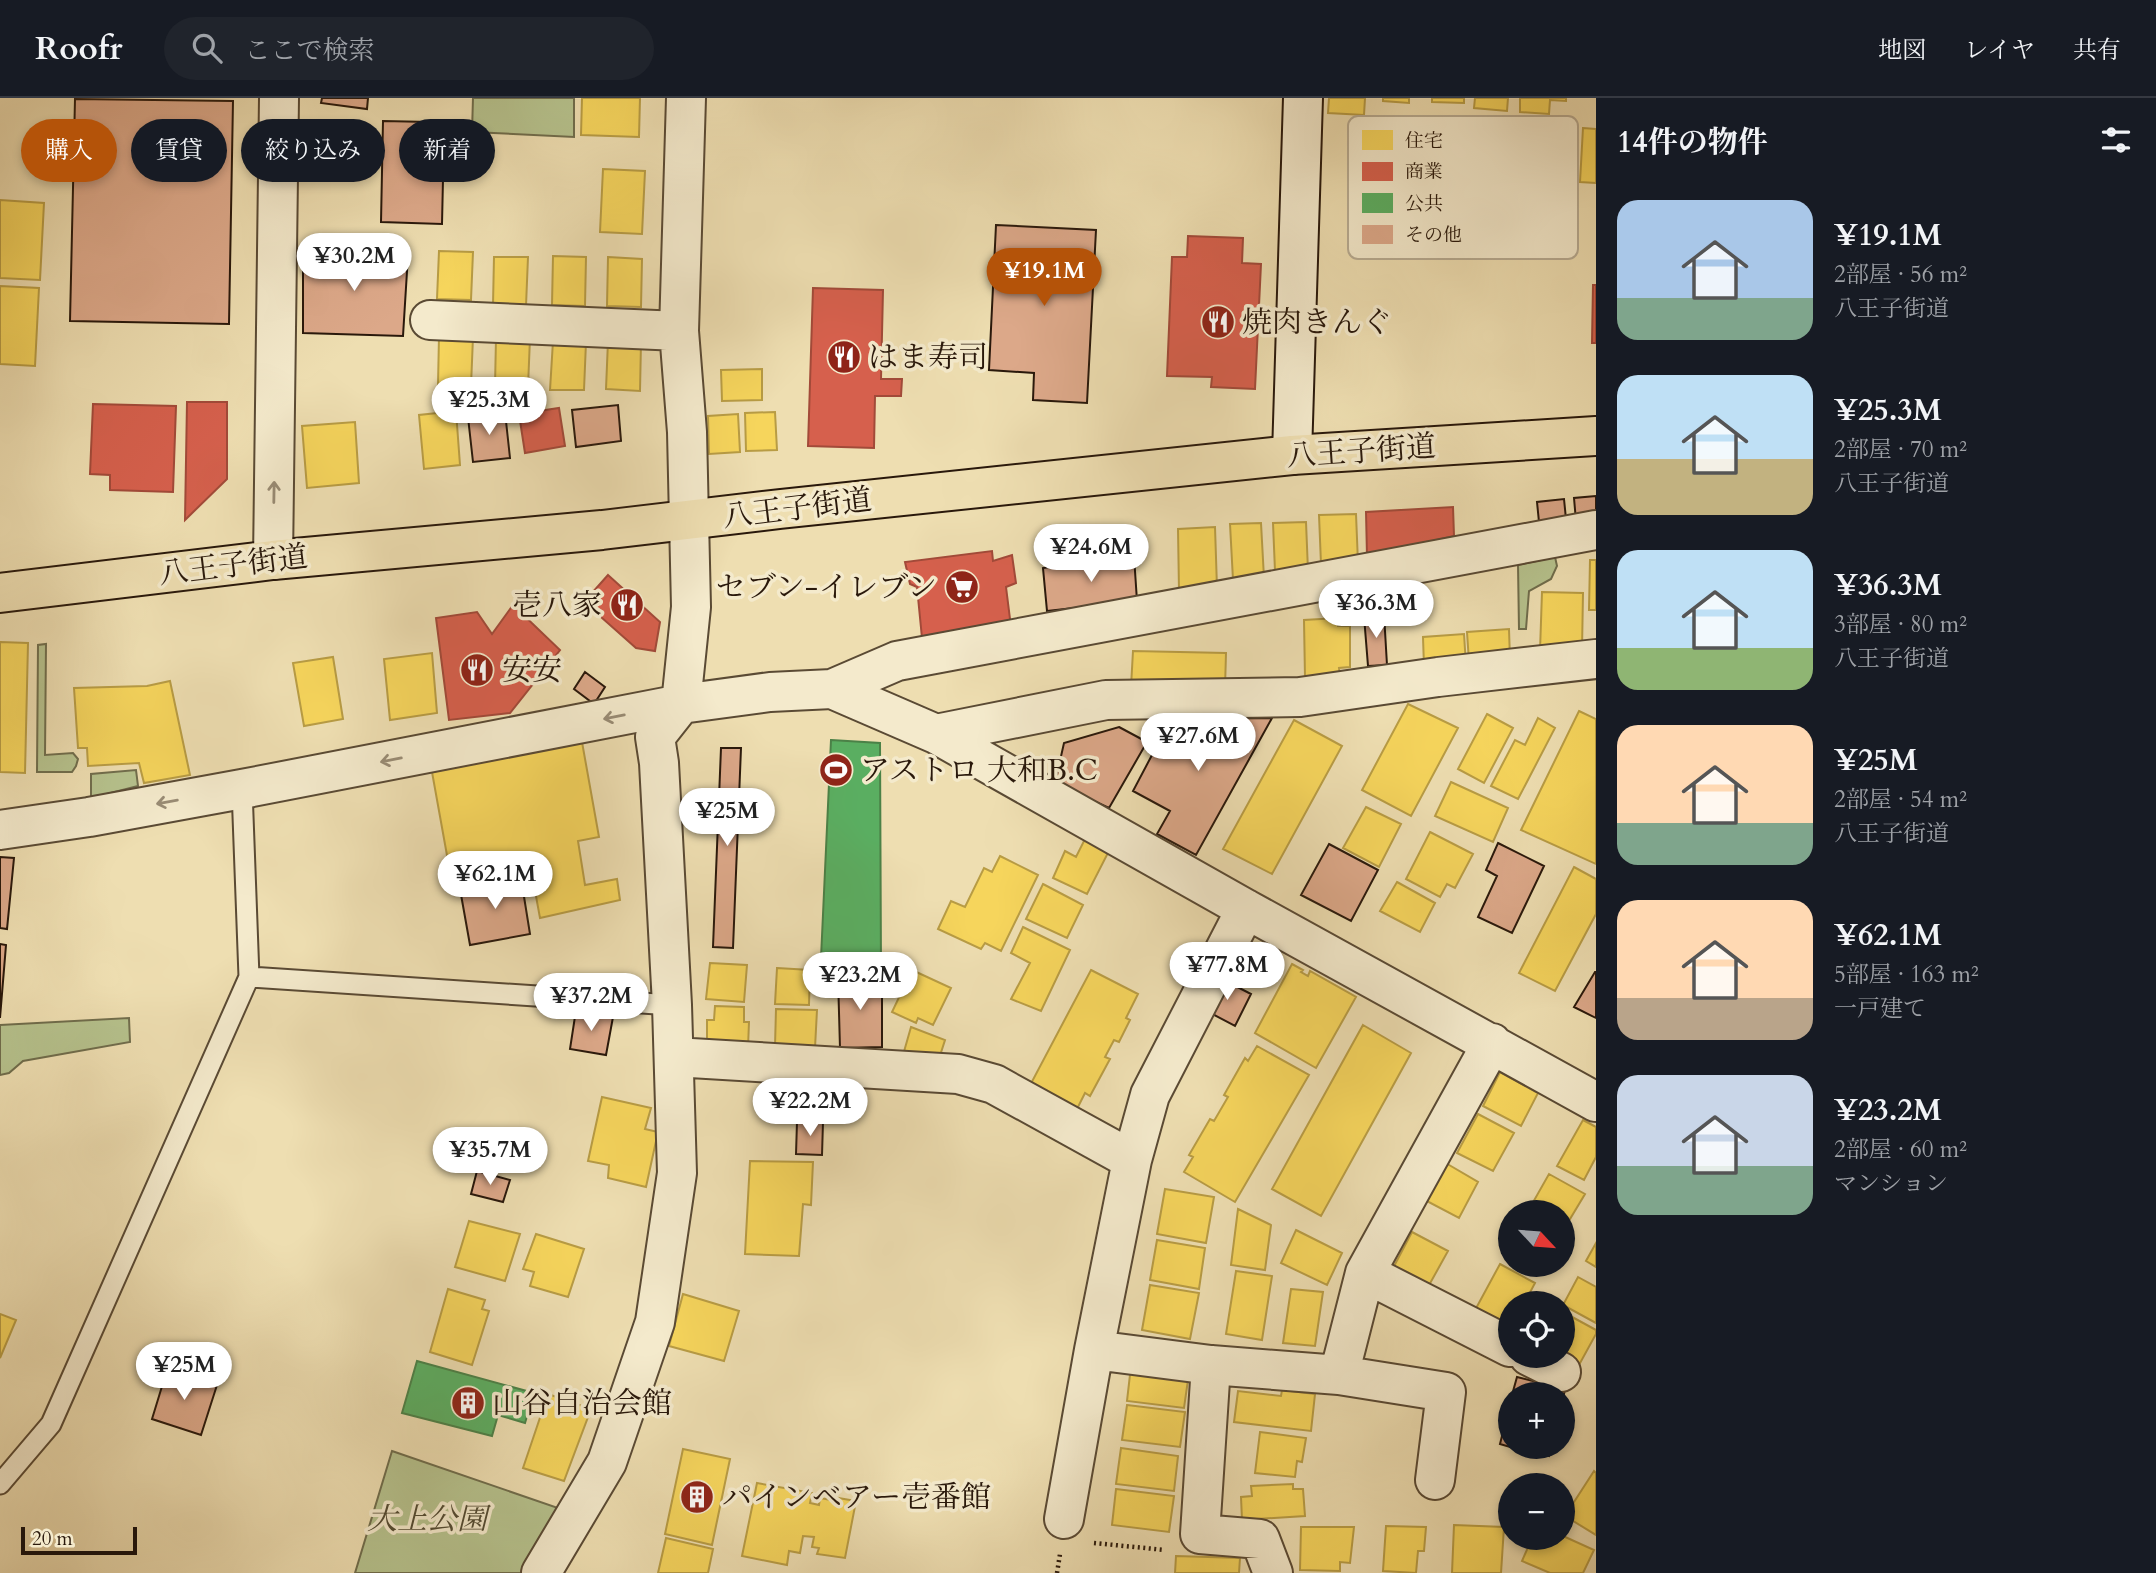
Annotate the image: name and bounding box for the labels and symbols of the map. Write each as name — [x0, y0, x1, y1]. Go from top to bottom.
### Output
legend — [1348, 116, 1578, 259]
text: 住宅 — [1405, 128, 1443, 154]
text: 商業 — [1405, 159, 1443, 185]
text: 公共 — [1405, 191, 1443, 217]
text: その他 — [1405, 222, 1462, 248]
pin: ¥30.2M — [297, 234, 411, 293]
pin: ¥19.1M — [987, 248, 1101, 308]
place label: 焼肉きんぐ — [1242, 302, 1392, 343]
restaurant icon: 焼肉きんぐ — [1199, 303, 1237, 341]
place label: はま寿司 — [868, 337, 988, 378]
restaurant icon: はま寿司 — [825, 338, 863, 376]
pin: ¥25.3M — [432, 378, 546, 437]
street label: 八王子街道 — [1285, 426, 1437, 477]
street label: 八王子街道 — [720, 479, 874, 538]
one-way arrow — [267, 480, 281, 503]
pin: ¥24.6M — [1034, 524, 1148, 584]
street label: 八王子街道 — [156, 536, 310, 595]
place label: セブン-イレブン — [716, 567, 937, 608]
supermarket icon: セブン-イレブン — [943, 568, 981, 606]
pin: ¥36.3M — [1319, 580, 1433, 640]
place label: 壱八家 — [512, 585, 602, 626]
restaurant icon: 壱八家 — [608, 586, 646, 624]
place label: 安安 — [502, 650, 562, 691]
restaurant icon: 安安 — [458, 651, 496, 689]
one-way arrow — [603, 711, 626, 724]
pin: ¥27.6M — [1141, 714, 1255, 773]
place label: アストロ 大和B.C — [860, 750, 1098, 791]
sports icon: アストロ 大和B.C — [817, 751, 855, 789]
one-way arrow — [380, 754, 403, 767]
pin: ¥25M — [686, 788, 768, 848]
one-way arrow — [156, 796, 179, 809]
pin: ¥62.1M — [438, 852, 552, 911]
pin: ¥77.8M — [1170, 942, 1284, 1002]
pin: ¥23.2M — [803, 953, 917, 1012]
pin: ¥37.2M — [534, 974, 648, 1033]
pin: ¥22.2M — [753, 1079, 867, 1138]
pin: ¥35.7M — [433, 1128, 547, 1187]
north arrow — [1498, 1200, 1575, 1278]
pin: ¥25M — [143, 1342, 225, 1402]
place label: 山谷自治会館 — [492, 1383, 672, 1424]
building icon: 山谷自治会館 — [449, 1384, 487, 1422]
place label: パインベアー壱番館 — [722, 1477, 991, 1518]
building icon: パインベアー壱番館 — [678, 1478, 716, 1516]
park label: 大上公園 — [367, 1499, 492, 1540]
scale bar — [21, 1524, 136, 1556]

